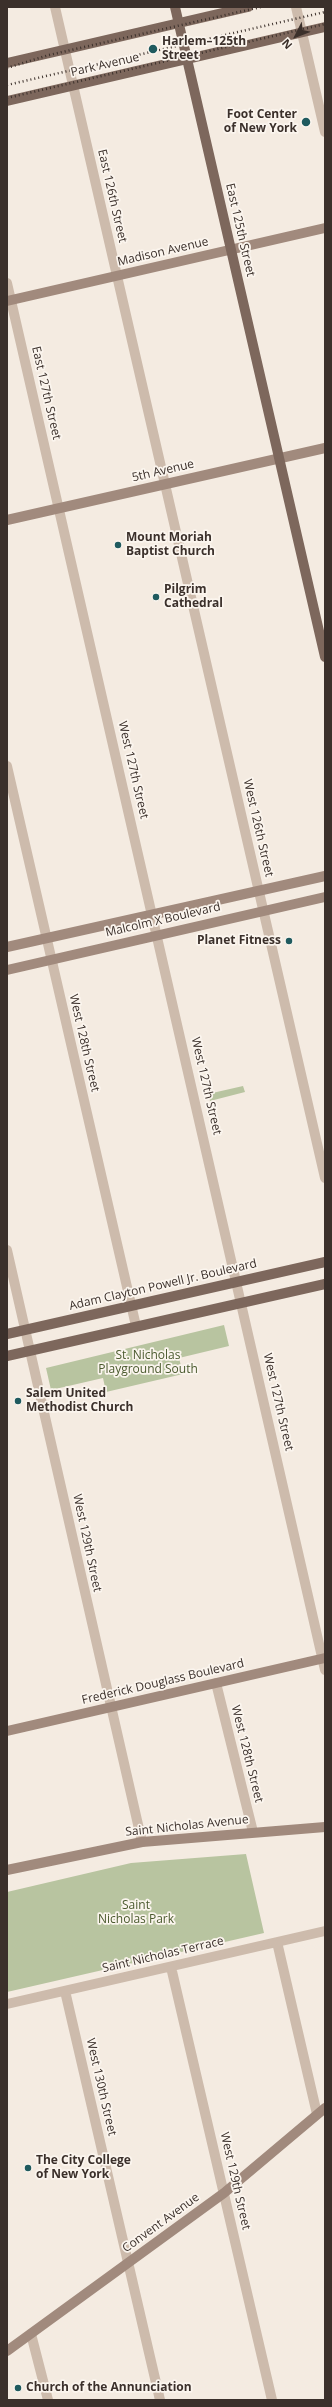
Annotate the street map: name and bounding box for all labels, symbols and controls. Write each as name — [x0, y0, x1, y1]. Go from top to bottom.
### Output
north arrow — [276, 16, 316, 56]
place label: Harlem–125th Street — [162, 35, 246, 63]
text: N — [278, 36, 295, 53]
marker: Harlem–125th Street — [147, 43, 159, 55]
street label: Park Avenue — [69, 50, 141, 80]
place label: Foot Center of New York — [224, 108, 297, 136]
marker: Foot Center of New York — [300, 116, 312, 128]
street label: East 126th Street — [94, 148, 130, 244]
street label: East 125th Street — [222, 182, 258, 278]
street label: Madison Avenue — [116, 235, 210, 269]
street label: East 127th Street — [28, 345, 64, 441]
street label: 5th Avenue — [130, 457, 196, 485]
place label: Mount Moriah Baptist Church — [126, 531, 215, 559]
marker: Mount Moriah Baptist Church — [113, 540, 123, 550]
place label: Pilgrim Cathedral — [164, 583, 223, 611]
marker: Pilgrim Cathedral — [151, 592, 161, 602]
street label: West 127th Street — [115, 720, 151, 820]
street label: West 126th Street — [240, 778, 276, 878]
street label: Malcolm X Boulevard — [104, 900, 222, 940]
place label: Planet Fitness — [197, 934, 281, 948]
marker: Planet Fitness — [284, 936, 294, 946]
street label: West 128th Street — [66, 993, 102, 1093]
street label: West 127th Street — [188, 1036, 224, 1136]
street label: Adam Clayton Powell Jr. Boulevard — [68, 1256, 258, 1314]
park label: St. Nicholas Playground South — [98, 1349, 198, 1377]
street label: West 127th Street — [260, 1352, 296, 1452]
place label: Salem United Methodist Church — [26, 1387, 133, 1415]
marker: Salem United Methodist Church — [13, 1396, 23, 1406]
street label: West 129th Street — [70, 1493, 104, 1593]
street label: Frederick Douglass Boulevard — [80, 1656, 246, 1708]
street label: West 128th Street — [228, 1704, 266, 1804]
street label: Saint Nicholas Avenue — [125, 1812, 249, 1840]
park label: Saint Nicholas Park — [98, 1899, 174, 1927]
street label: Saint Nicholas Terrace — [101, 1934, 225, 1976]
street label: West 130th Street — [83, 2037, 119, 2137]
street label: West 129th Street — [217, 2131, 253, 2231]
place label: The City College of New York — [36, 2154, 131, 2182]
marker: The City College of New York — [23, 2163, 33, 2173]
street label: Convent Avenue — [120, 2190, 202, 2256]
place label: Church of the Annunciation — [26, 2381, 192, 2395]
marker: Church of the Annunciation — [13, 2383, 23, 2393]

